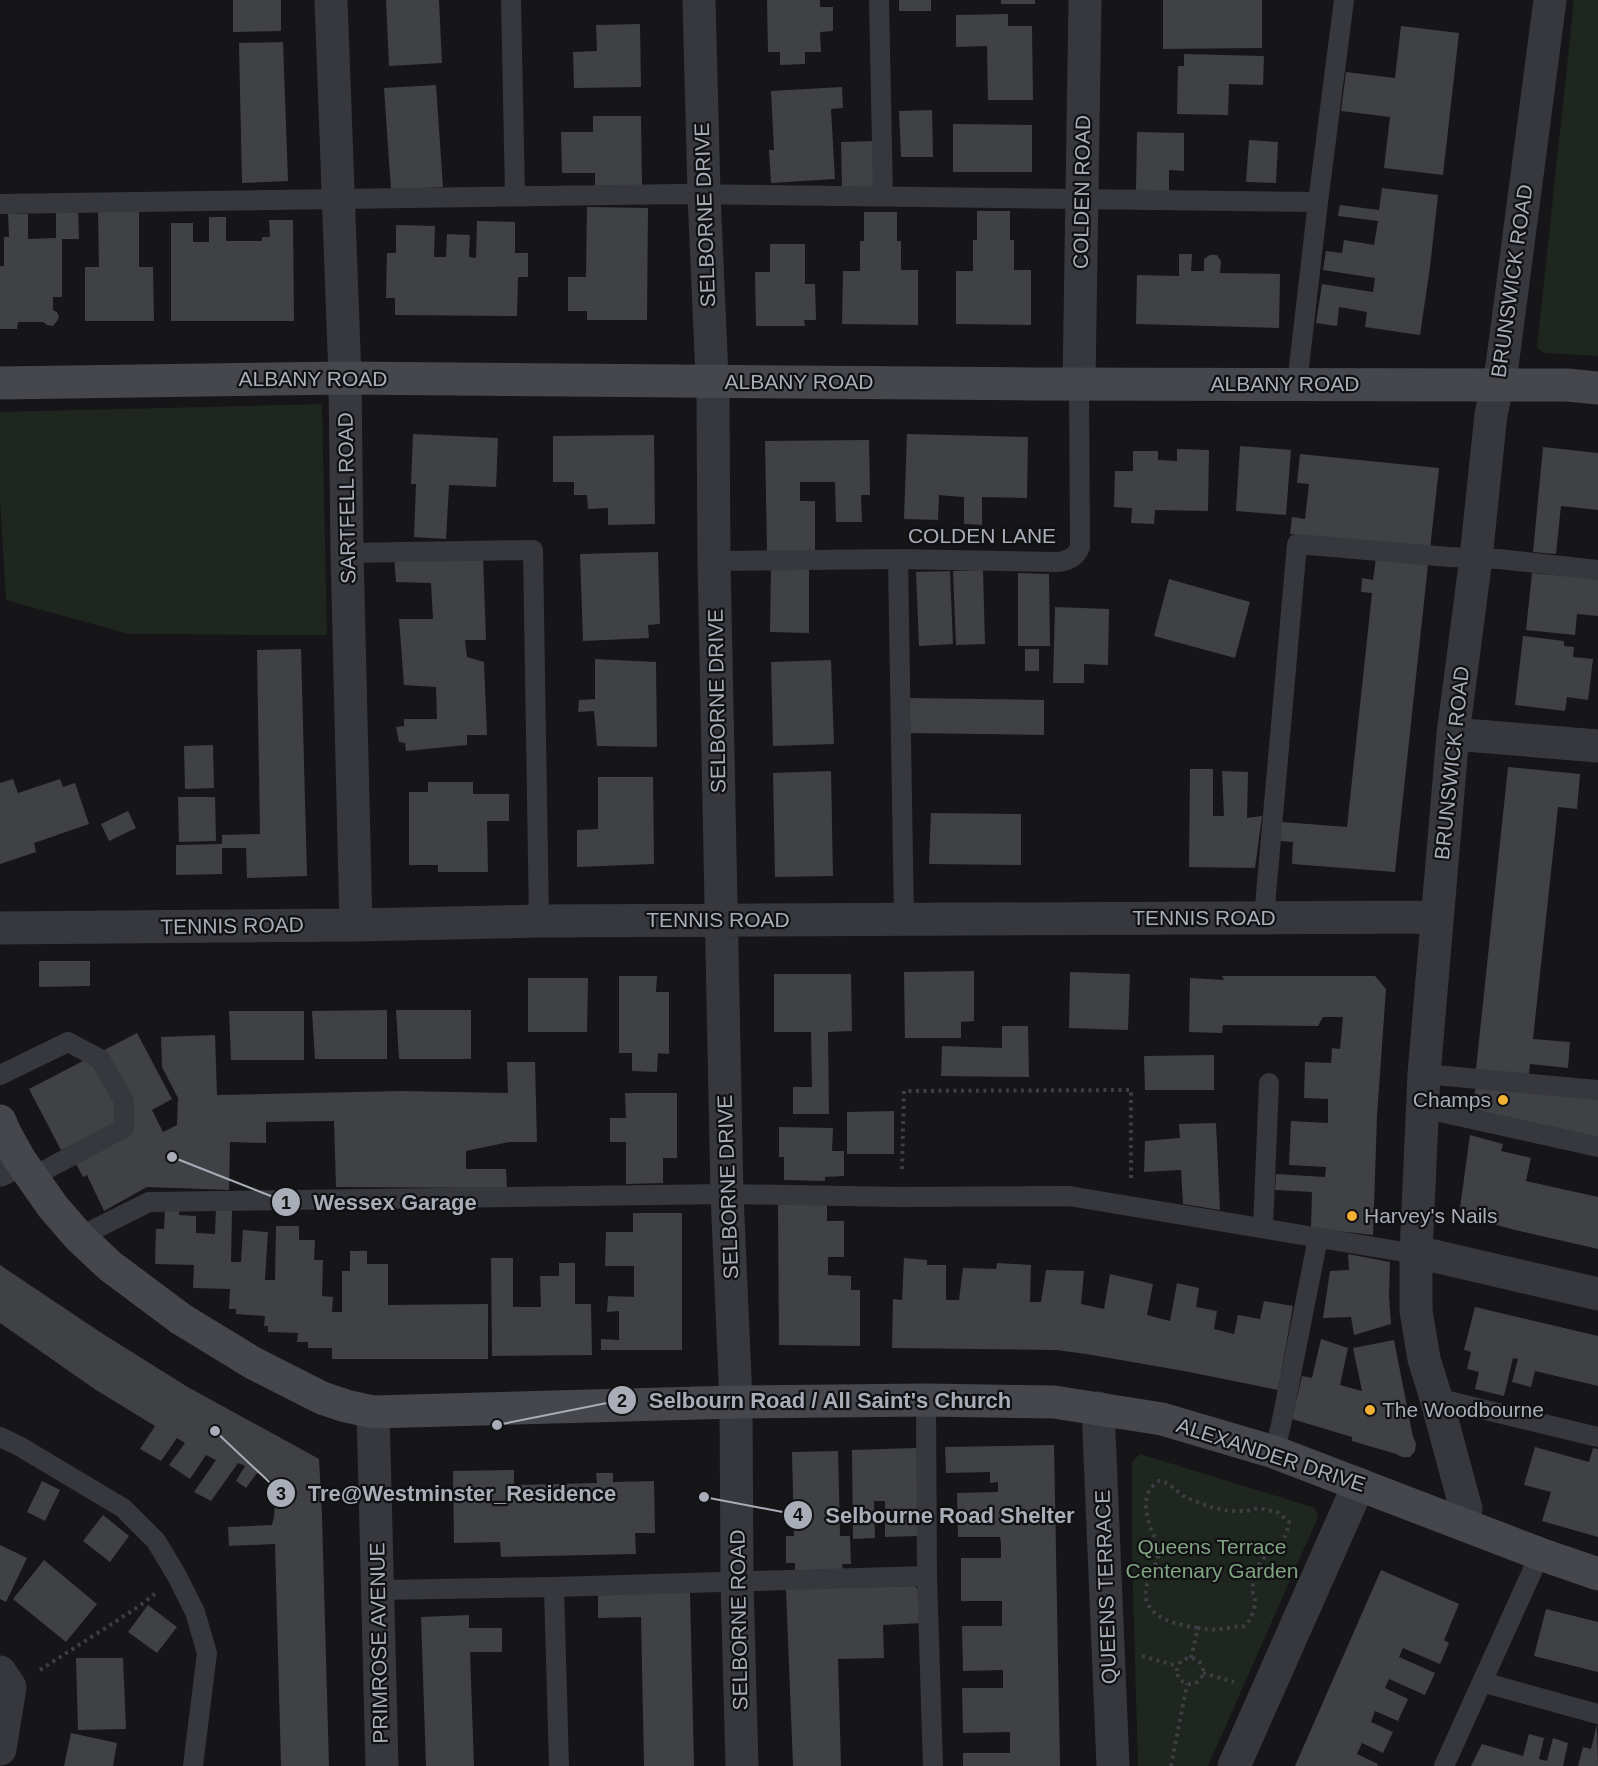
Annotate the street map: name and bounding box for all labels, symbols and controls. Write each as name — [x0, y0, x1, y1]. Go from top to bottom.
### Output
street label: COLDEN ROAD — [1069, 115, 1094, 269]
street label: SELBORNE DRIVE — [690, 122, 719, 308]
street label: BRUNSWICK ROAD — [1487, 183, 1536, 379]
street label: ALBANY ROAD — [239, 367, 388, 390]
street label: ALBANY ROAD — [725, 370, 874, 393]
street label: ALBANY ROAD — [1211, 372, 1360, 395]
street label: SARTFELL ROAD — [334, 412, 359, 584]
street label: COLDEN LANE — [908, 524, 1056, 547]
street label: SELBORNE DRIVE — [703, 609, 730, 793]
street label: BRUNSWICK ROAD — [1430, 665, 1473, 861]
street label: TENNIS ROAD — [1132, 906, 1276, 929]
street label: TENNIS ROAD — [646, 908, 790, 931]
street label: TENNIS ROAD — [160, 913, 304, 938]
place label: Champs — [1413, 1088, 1491, 1111]
marker: Champs — [1496, 1093, 1510, 1107]
street label: SELBORNE DRIVE — [713, 1094, 742, 1280]
callout: Wessex Garage — [271, 1182, 489, 1222]
text: Wessex Garage — [313, 1190, 477, 1215]
text: 1 — [281, 1193, 291, 1213]
place label: Harvey's Nails — [1364, 1204, 1498, 1227]
marker: Harvey's Nails — [1345, 1209, 1359, 1223]
callout: Selbourn Road / All Saint's Church — [607, 1380, 1024, 1420]
text: Selbourn Road / All Saint's Church — [649, 1388, 1011, 1413]
text: 2 — [617, 1391, 627, 1411]
place label: The Woodbourne — [1382, 1398, 1544, 1421]
marker: The Woodbourne — [1363, 1403, 1377, 1417]
street label: ALEXANDER DRIVE — [1174, 1413, 1368, 1496]
callout: Tre@Westminster_Residence — [266, 1473, 628, 1513]
text: Tre@Westminster_Residence — [308, 1481, 616, 1506]
text: 3 — [276, 1484, 286, 1504]
street label: QUEENS TERRACE — [1091, 1489, 1120, 1685]
callout: Selbourne Road Shelter — [783, 1495, 1087, 1535]
text: Selbourne Road Shelter — [825, 1503, 1075, 1528]
text: 4 — [793, 1505, 803, 1525]
street label: SELBORNE ROAD — [725, 1529, 752, 1711]
park label: Queens Terrace Centenary Garden — [1126, 1535, 1298, 1582]
street label: PRIMROSE AVENUE — [365, 1542, 392, 1744]

